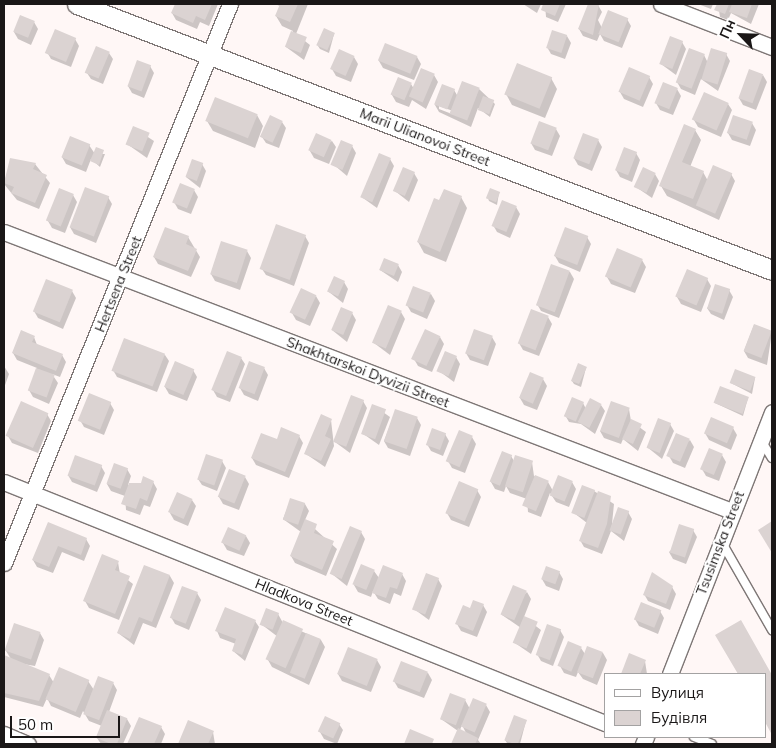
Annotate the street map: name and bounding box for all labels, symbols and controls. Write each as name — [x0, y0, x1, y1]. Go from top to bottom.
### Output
north arrow — [716, 10, 766, 60]
text: Пн — [715, 16, 739, 41]
street label: Marii Ulianovoi Street — [357, 104, 493, 170]
street label: Hertsena Street — [91, 233, 145, 335]
street label: Shakhtarskoi Dyvizii Street — [284, 333, 452, 411]
street label: Tsusimska Street — [692, 489, 748, 597]
street label: Hladkova Street — [253, 575, 355, 629]
legend — [604, 673, 766, 738]
text: Вулиця — [651, 683, 704, 702]
scale bar — [12, 706, 122, 738]
text: Будівля — [651, 708, 707, 727]
text: 50 m — [18, 715, 53, 734]

